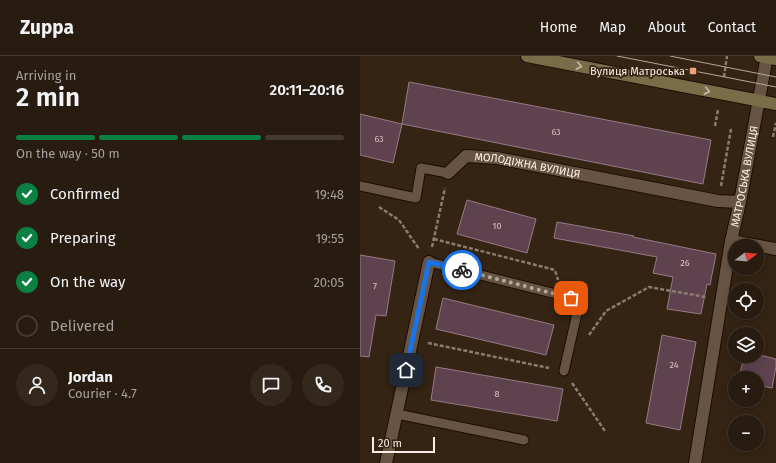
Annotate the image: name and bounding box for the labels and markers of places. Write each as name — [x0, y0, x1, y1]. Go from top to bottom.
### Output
place label: Вулиця Матроська — [590, 65, 685, 78]
marker: Вулиця Матроська — [688, 66, 698, 76]
pin — [554, 281, 588, 315]
pin — [389, 353, 423, 387]

